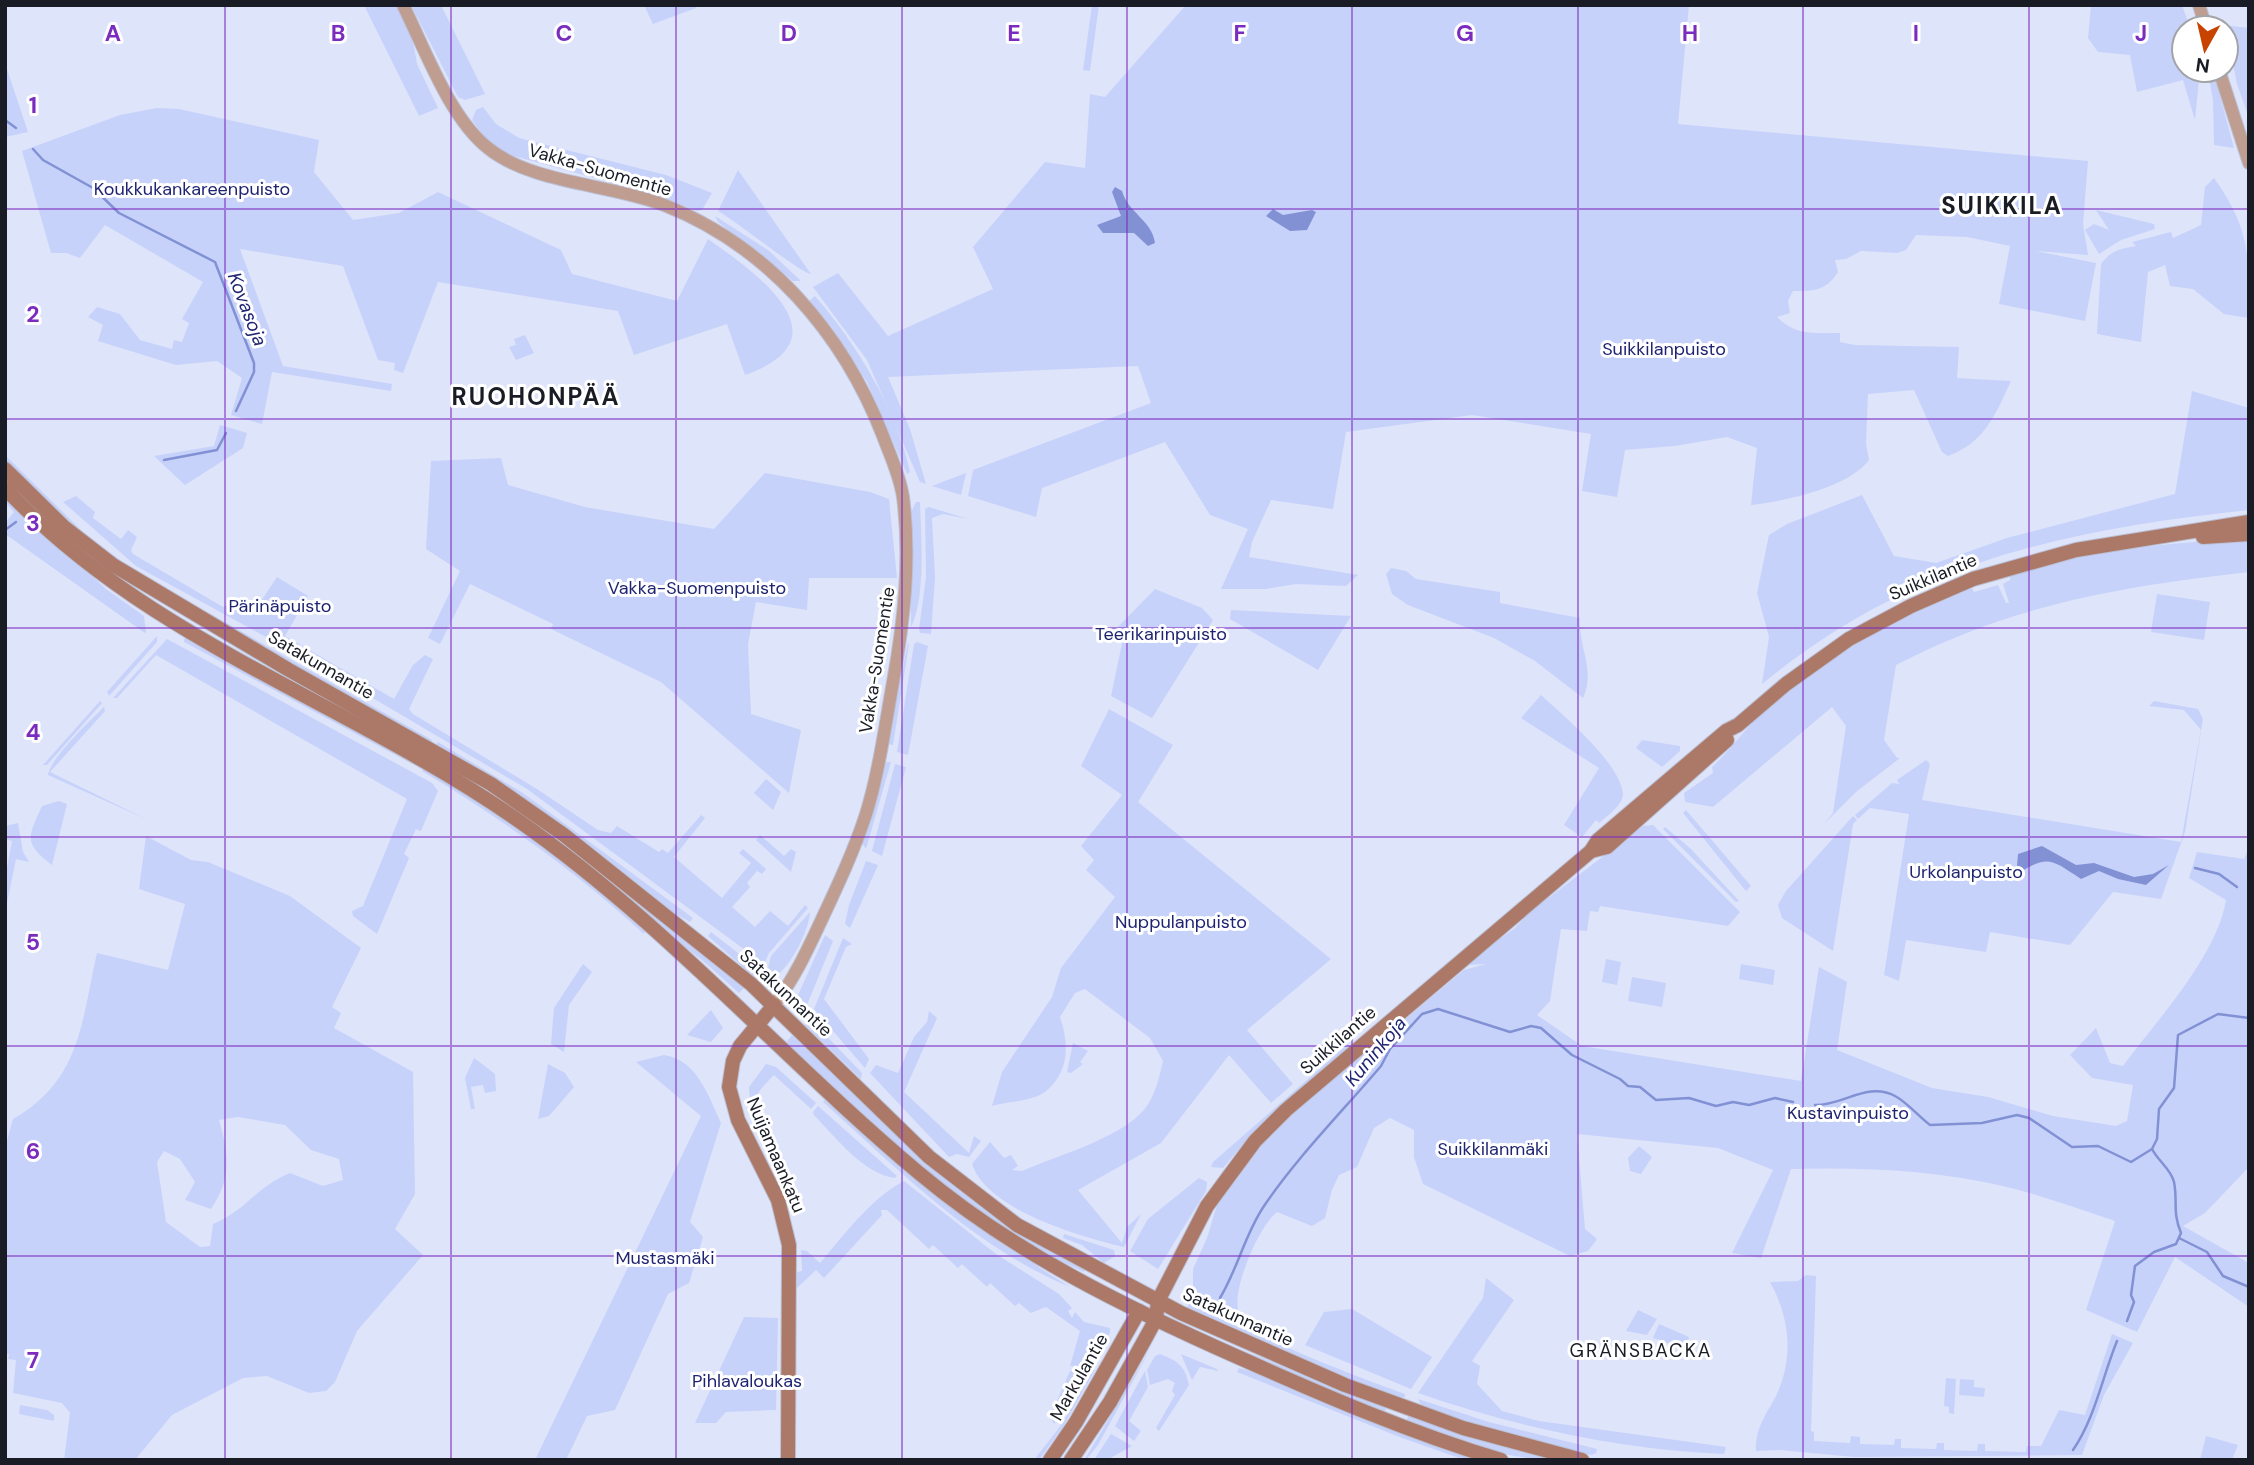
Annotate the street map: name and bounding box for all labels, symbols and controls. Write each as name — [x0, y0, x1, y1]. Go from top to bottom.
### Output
north arrow — [2170, 14, 2240, 84]
text: A — [105, 18, 121, 48]
text: B — [331, 18, 345, 48]
text: C — [556, 18, 572, 48]
text: D — [781, 18, 797, 48]
text: E — [1007, 18, 1021, 48]
text: F — [1234, 18, 1247, 48]
text: G — [1456, 18, 1474, 48]
text: H — [1682, 18, 1698, 48]
text: I — [1913, 18, 1919, 48]
text: J — [2135, 18, 2147, 48]
text: N — [2194, 52, 2211, 79]
text: 1 — [29, 90, 37, 120]
street label: Vakka-Suomentie — [526, 138, 674, 202]
park label: Koukkukankareenpuisto — [94, 177, 290, 201]
district label: SUIKKILA — [1941, 190, 2063, 221]
water label: Kovasoja — [222, 269, 273, 350]
text: 2 — [26, 299, 40, 329]
park label: Suikkilanpuisto — [1602, 337, 1726, 361]
district label: RUOHONPÄÄ — [452, 381, 620, 412]
text: 3 — [26, 508, 40, 538]
street label: Suikkilantie — [1885, 548, 1981, 606]
park label: Vakka-Suomenpuisto — [608, 576, 786, 600]
street label: Vakka-Suomentie — [854, 585, 900, 735]
park label: Pärinäpuisto — [229, 594, 331, 618]
park label: Teerikarinpuisto — [1095, 622, 1227, 646]
street label: Satakunnantie — [264, 625, 378, 705]
text: 4 — [26, 717, 41, 747]
park label: Urkolanpuisto — [1909, 860, 2023, 884]
park label: Nuppulanpuisto — [1115, 910, 1247, 934]
text: 5 — [26, 927, 40, 957]
street label: Satakunnantie — [734, 944, 838, 1042]
street label: Suikkilantie — [1295, 1000, 1381, 1080]
water label: Kuninkoja — [1339, 1011, 1412, 1091]
street label: Nuijamaankatu — [741, 1094, 811, 1216]
park label: Kustavinpuisto — [1787, 1101, 1909, 1125]
text: 6 — [26, 1136, 40, 1166]
park label: Suikkilanmäki — [1438, 1137, 1548, 1161]
park label: Mustasmäki — [615, 1246, 715, 1270]
street label: Satakunnantie — [1179, 1282, 1297, 1352]
street label: Markulantie — [1044, 1329, 1114, 1425]
district label: GRÄNSBACKA — [1570, 1338, 1712, 1363]
text: 7 — [27, 1345, 39, 1375]
park label: Pihlavaloukas — [692, 1369, 802, 1393]

